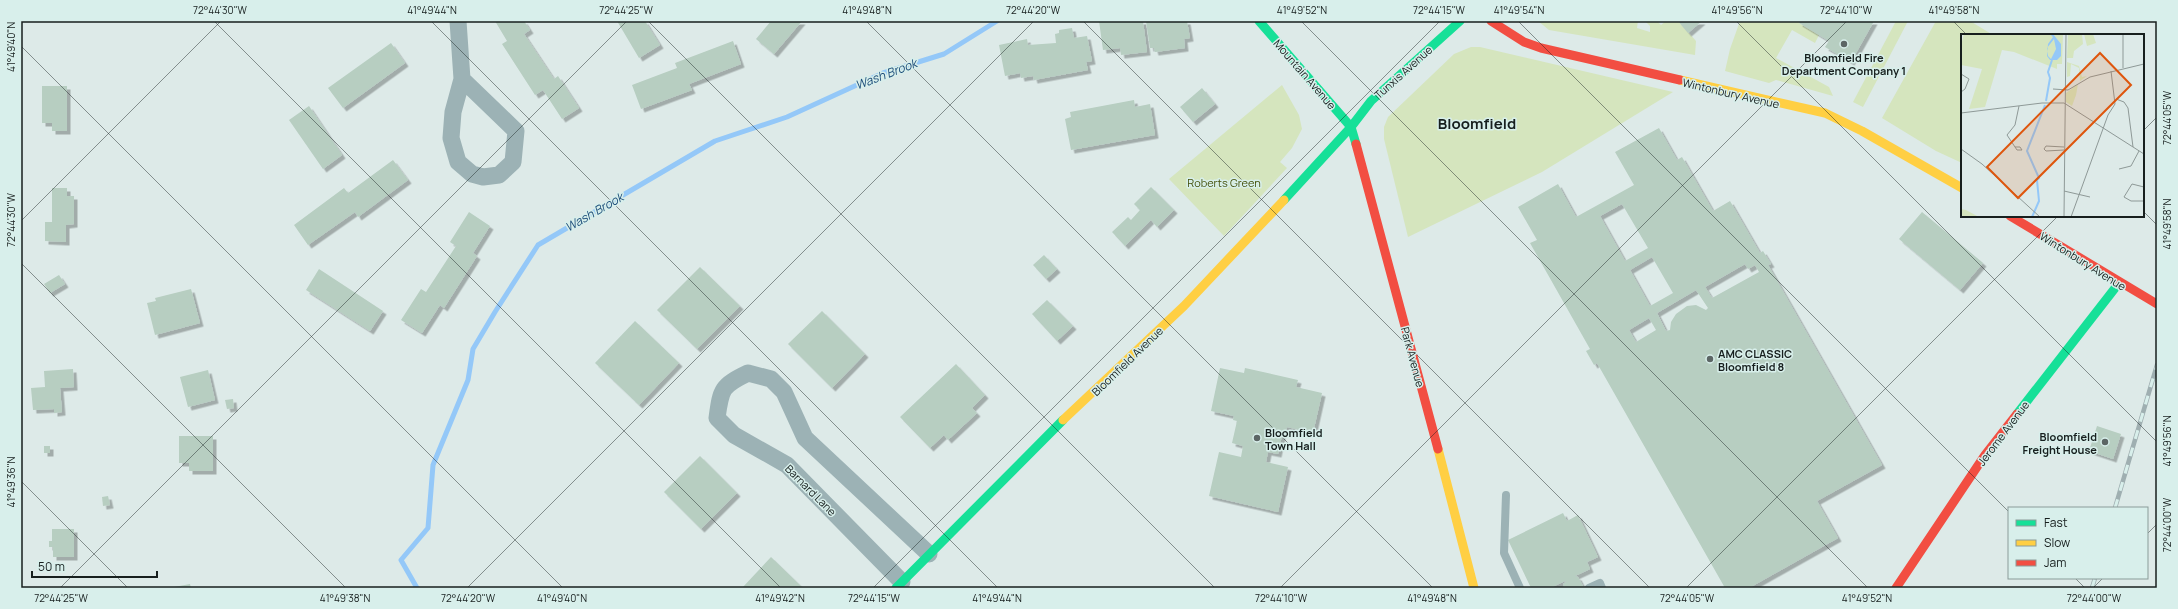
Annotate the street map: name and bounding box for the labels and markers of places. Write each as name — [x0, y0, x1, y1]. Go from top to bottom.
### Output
marker: Bloomfield Fire Department Company 1 — [1839, 39, 1849, 49]
place label: Bloomfield Fire Department Company 1 — [1782, 50, 1906, 78]
place label: AMC CLASSIC Bloomfield 8 — [1718, 346, 1792, 374]
marker: AMC CLASSIC Bloomfield 8 — [1705, 354, 1715, 364]
place label: Bloomfield Town Hall — [1265, 425, 1323, 453]
place label: Bloomfield Freight House — [2022, 429, 2097, 457]
marker: Bloomfield Town Hall — [1252, 433, 1262, 443]
marker: Bloomfield Freight House — [2100, 437, 2110, 447]

